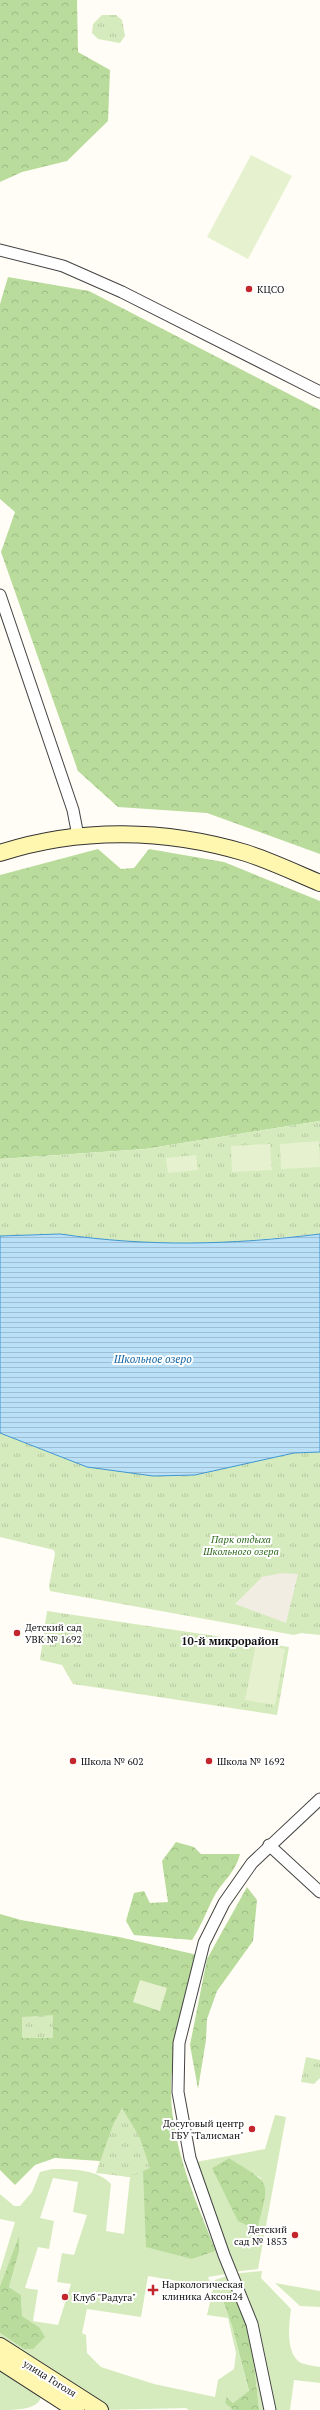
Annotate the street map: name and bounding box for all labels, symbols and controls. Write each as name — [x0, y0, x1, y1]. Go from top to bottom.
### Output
place label: КЦСО — [257, 283, 284, 296]
marker: КЦСО — [244, 284, 254, 294]
water label: Школьное озеро — [113, 1352, 192, 1366]
park label: Парк отдыха Школьного озера — [202, 1533, 279, 1558]
place label: Детский сад УВК № 1692 — [25, 1621, 82, 1646]
marker: Детский сад УВК № 1692 — [12, 1628, 22, 1638]
district label: 10-й микрорайон — [181, 1634, 279, 1648]
place label: Школа № 602 — [81, 1755, 143, 1768]
place label: Школа № 1692 — [217, 1755, 285, 1768]
marker: Школа № 602 — [68, 1756, 78, 1766]
marker: Школа № 1692 — [204, 1756, 214, 1766]
place label: Досуговый центр ГБУ "Талисман" — [163, 2117, 244, 2142]
marker: Досуговый центр ГБУ "Талисман" — [247, 2124, 257, 2134]
place label: Детский сад № 1853 — [234, 2223, 287, 2248]
marker: Детский сад № 1853 — [290, 2230, 300, 2240]
place label: Наркологическая клиника Аксон24 — [162, 2278, 243, 2303]
marker: Наркологическая клиника Аксон24 — [147, 2284, 159, 2296]
place label: Клуб "Радуга" — [73, 2291, 136, 2304]
marker: Клуб "Радуга" — [60, 2292, 70, 2302]
street label: улица Гоголя — [20, 2356, 79, 2400]

